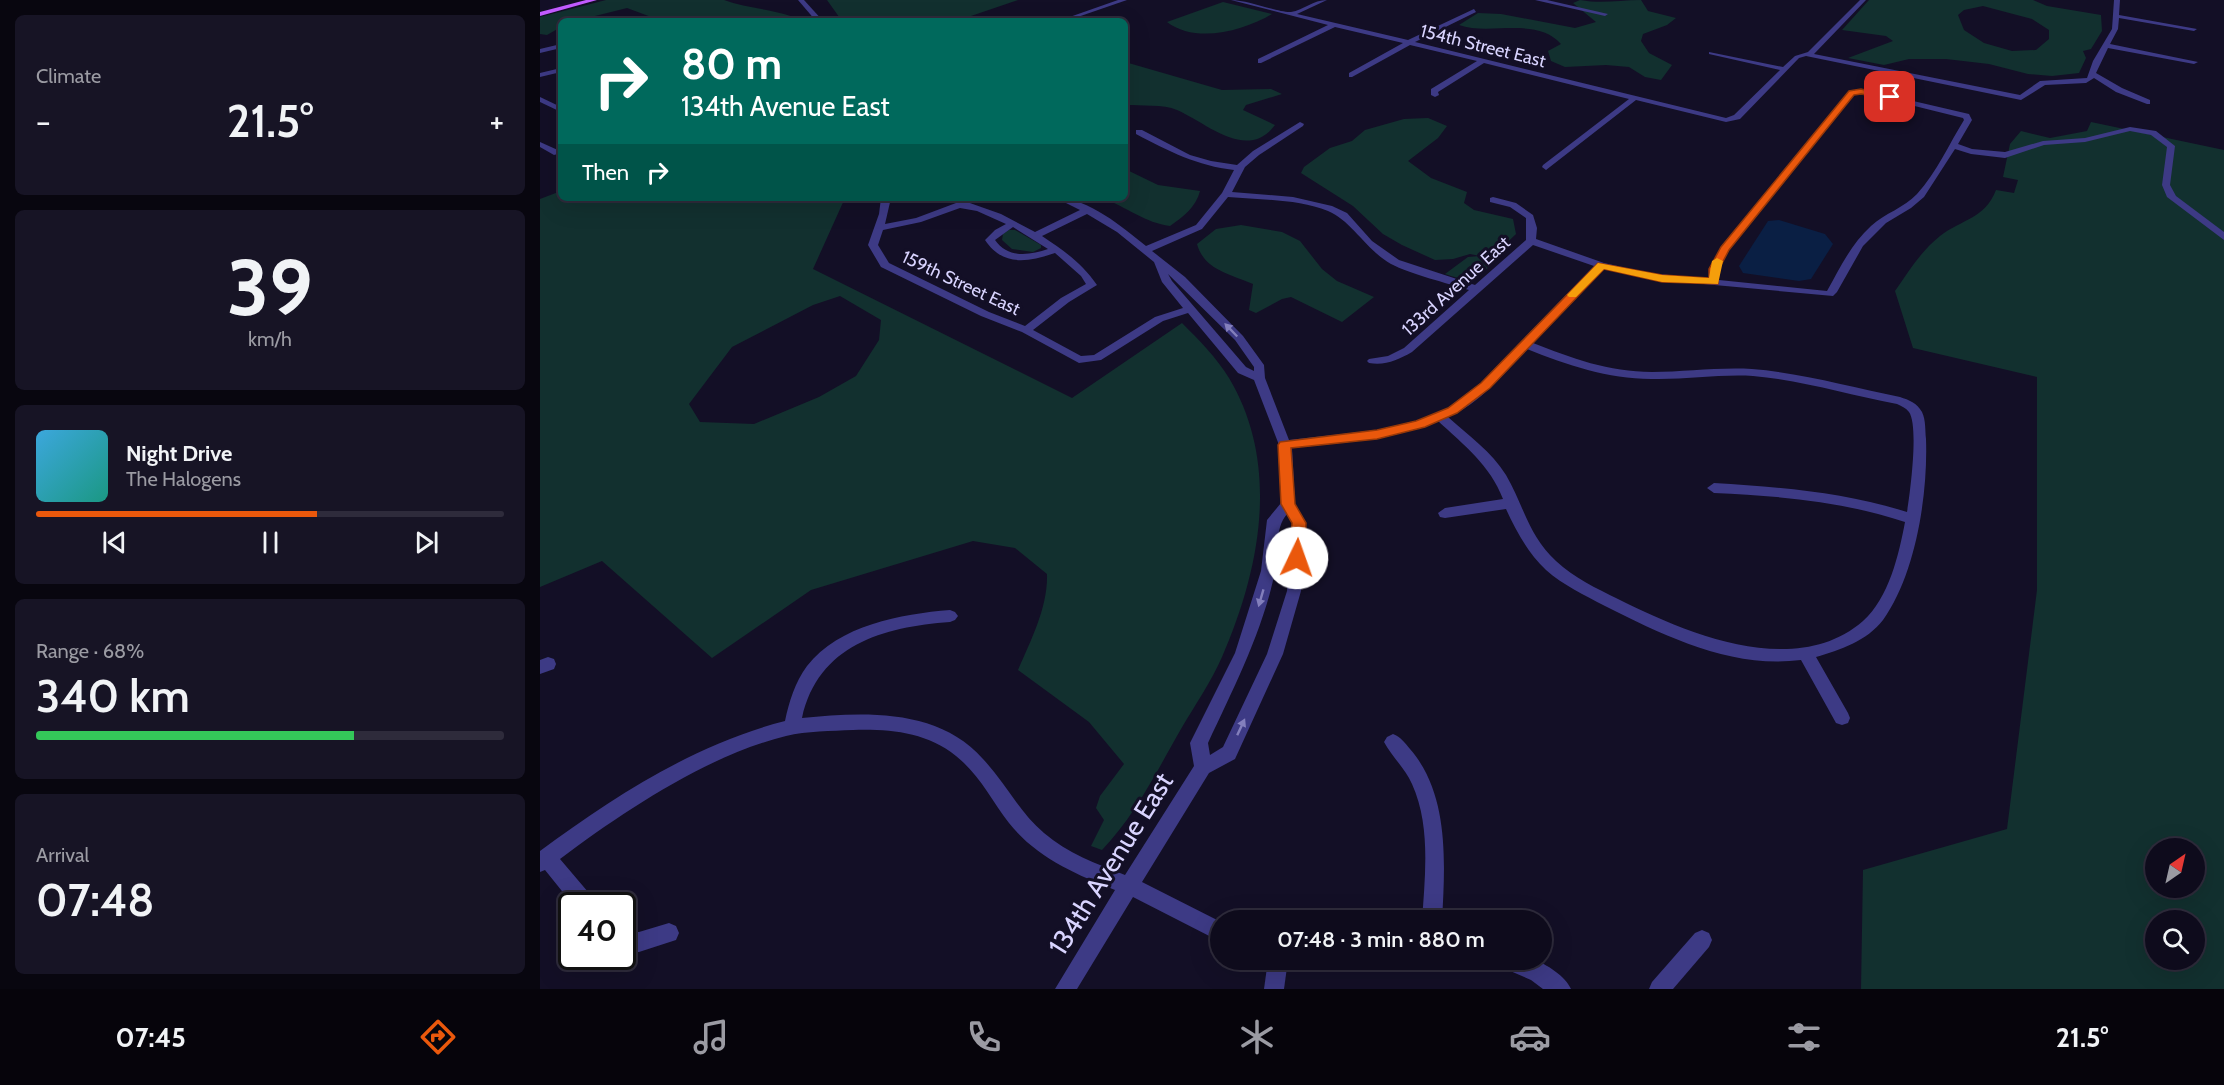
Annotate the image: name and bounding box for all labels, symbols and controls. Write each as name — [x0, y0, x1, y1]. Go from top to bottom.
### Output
street label: 154th Street East — [1418, 20, 1548, 72]
text: 80 m — [681, 38, 782, 90]
icon: right — [582, 42, 660, 120]
text: Climate — [36, 64, 101, 88]
pin — [1864, 71, 1915, 122]
icon: arrive — [1873, 80, 1906, 113]
text: 134th Avenue East — [681, 90, 890, 123]
text: 21.5° — [227, 94, 313, 148]
text: − — [36, 101, 51, 141]
text: + — [489, 101, 504, 141]
icon: right — [641, 156, 674, 189]
text: Then — [582, 159, 629, 186]
street label: 133rd Avenue East — [1397, 232, 1515, 340]
text: 39 — [227, 240, 313, 335]
street label: 159th Street East — [898, 246, 1024, 320]
one-way arrow — [1224, 323, 1238, 337]
text: km/h — [248, 327, 292, 351]
text: Night Drive — [126, 440, 232, 467]
text: The Halogens — [126, 467, 241, 491]
icon: previous — [98, 526, 131, 559]
icon: pause — [254, 526, 287, 559]
icon: next — [410, 526, 443, 559]
position arrow — [1265, 526, 1329, 590]
one-way arrow — [1255, 589, 1265, 607]
text: Range · 68% — [36, 639, 144, 663]
text: 340 km — [36, 669, 190, 723]
one-way arrow — [1237, 718, 1246, 735]
street label: 134th Avenue East — [1041, 766, 1180, 961]
north arrow — [2145, 838, 2205, 898]
map controls — [2145, 838, 2205, 970]
text: Arrival — [36, 843, 89, 867]
text: 07:48 — [36, 873, 155, 927]
speed limit sign: 40 — [558, 892, 636, 970]
button: search — [2145, 910, 2205, 970]
text: 07:48 · 3 min · 880 m — [1277, 926, 1485, 953]
icon: directions — [417, 1016, 459, 1058]
icon: music — [690, 1016, 732, 1058]
icon: phone — [963, 1016, 1005, 1058]
icon: climate — [1236, 1016, 1278, 1058]
icon: car — [1509, 1016, 1551, 1058]
icon: filters — [1783, 1016, 1825, 1058]
text: 07:45 — [116, 1021, 186, 1054]
text: 21.5° — [2056, 1021, 2108, 1054]

